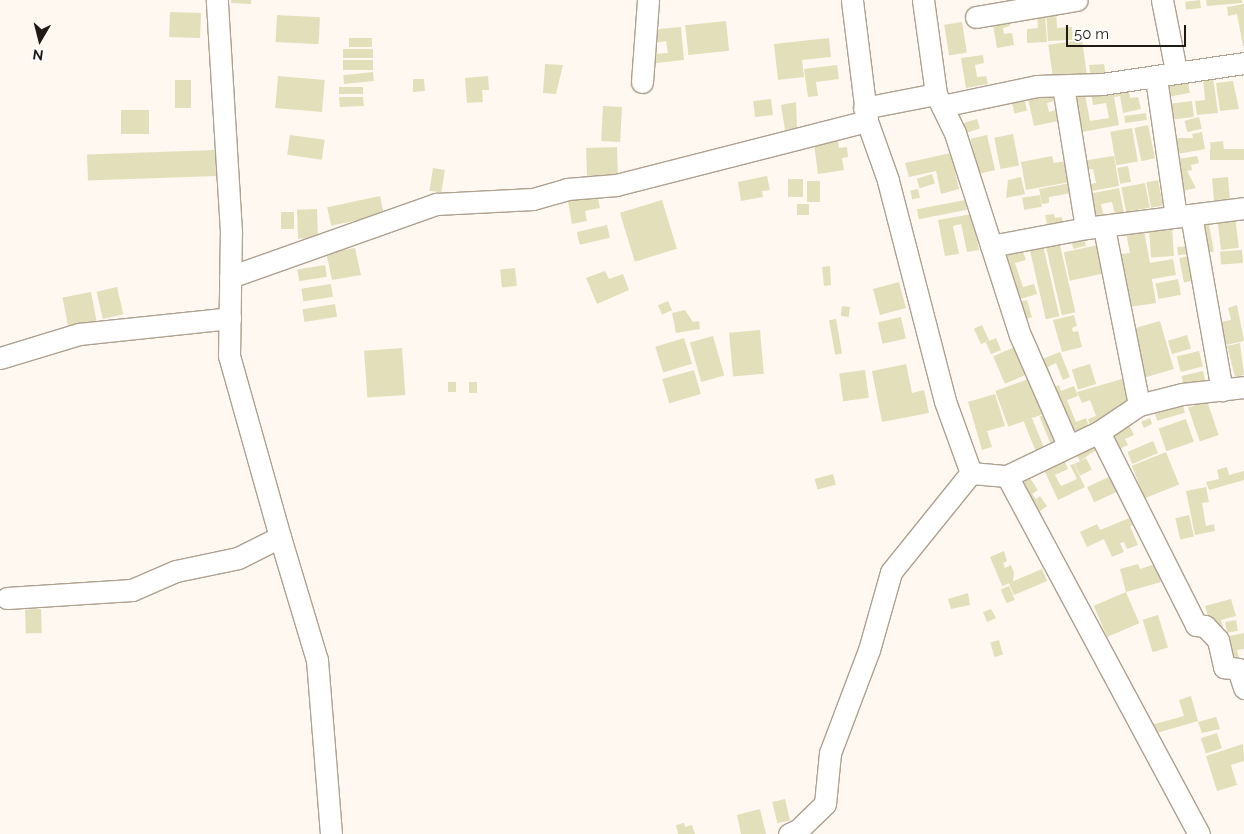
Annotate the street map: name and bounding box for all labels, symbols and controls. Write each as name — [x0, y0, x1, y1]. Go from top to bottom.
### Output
north arrow — [15, 15, 65, 65]
scale bar — [1069, 15, 1189, 47]
text: 50 m — [1074, 25, 1109, 43]
text: N — [32, 46, 44, 64]

